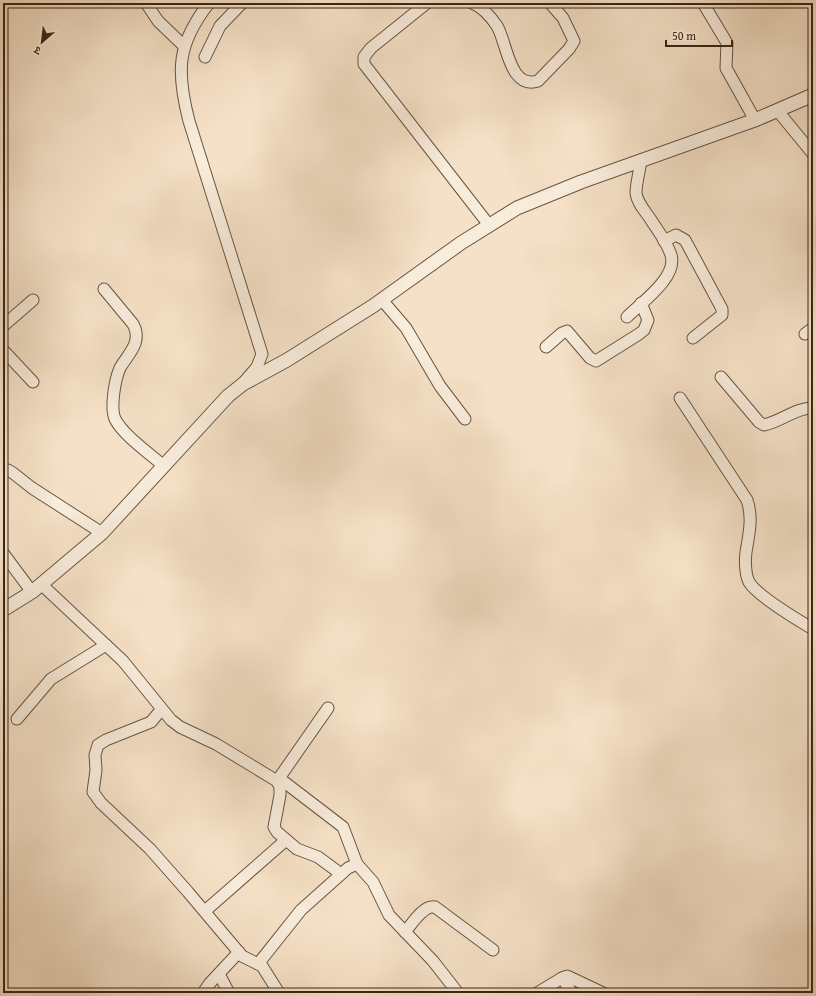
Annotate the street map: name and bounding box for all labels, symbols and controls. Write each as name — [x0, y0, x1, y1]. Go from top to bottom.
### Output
north arrow — [22, 22, 62, 62]
scale bar — [666, 22, 732, 48]
text: 50 m — [672, 27, 696, 44]
text: उ — [30, 42, 44, 60]

